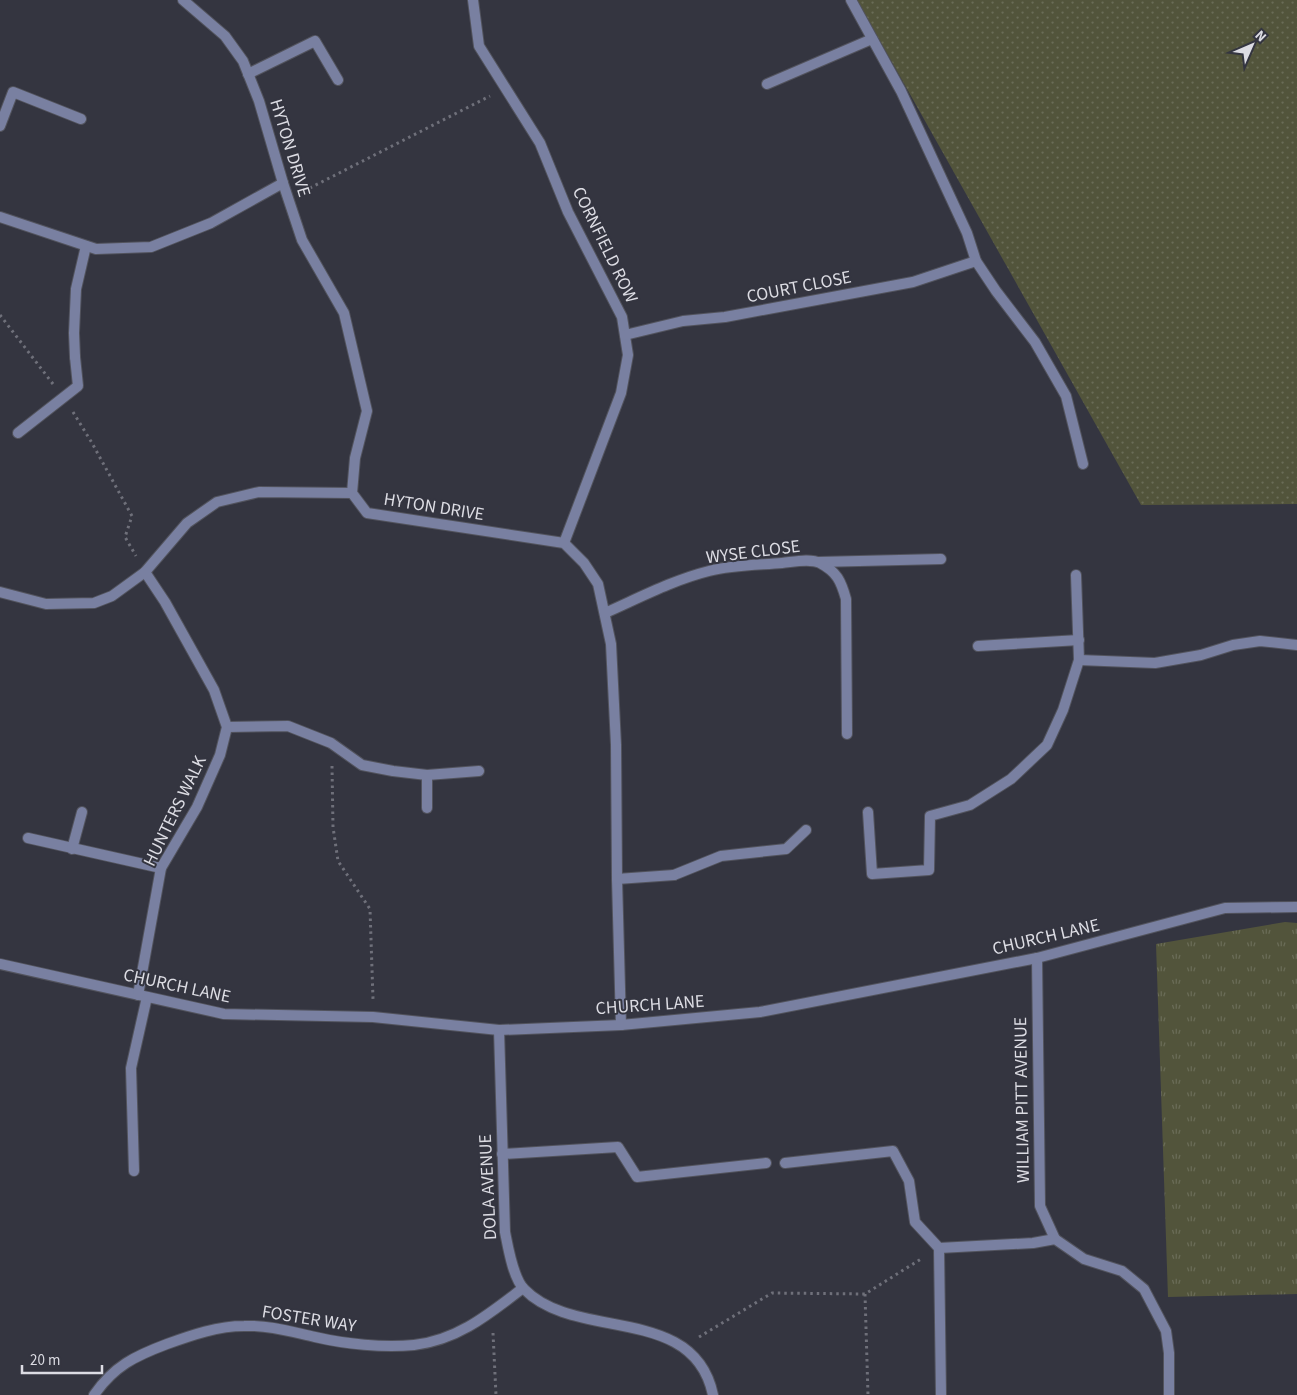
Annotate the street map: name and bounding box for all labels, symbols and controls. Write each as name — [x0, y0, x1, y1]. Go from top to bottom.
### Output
north arrow — [1227, 20, 1277, 70]
text: N — [1250, 26, 1271, 47]
street label: HYTON DRIVE — [263, 96, 317, 200]
street label: CORNFIELD ROW — [566, 183, 644, 307]
street label: COURT CLOSE — [744, 265, 854, 309]
street label: HYTON DRIVE — [382, 487, 486, 527]
street label: WYSE CLOSE — [704, 534, 802, 570]
street label: HUNTERS WALK — [137, 751, 213, 871]
street label: CHURCH LANE — [990, 913, 1102, 961]
street label: CHURCH LANE — [121, 962, 233, 1010]
street label: CHURCH LANE — [595, 989, 705, 1021]
street label: WILLIAM PITT AVENUE — [1008, 1017, 1036, 1183]
street label: DOLA AVENUE — [473, 1133, 503, 1241]
street label: FOSTER WAY — [260, 1299, 358, 1339]
scale bar — [22, 1342, 102, 1374]
text: 20 m — [30, 1350, 60, 1371]

